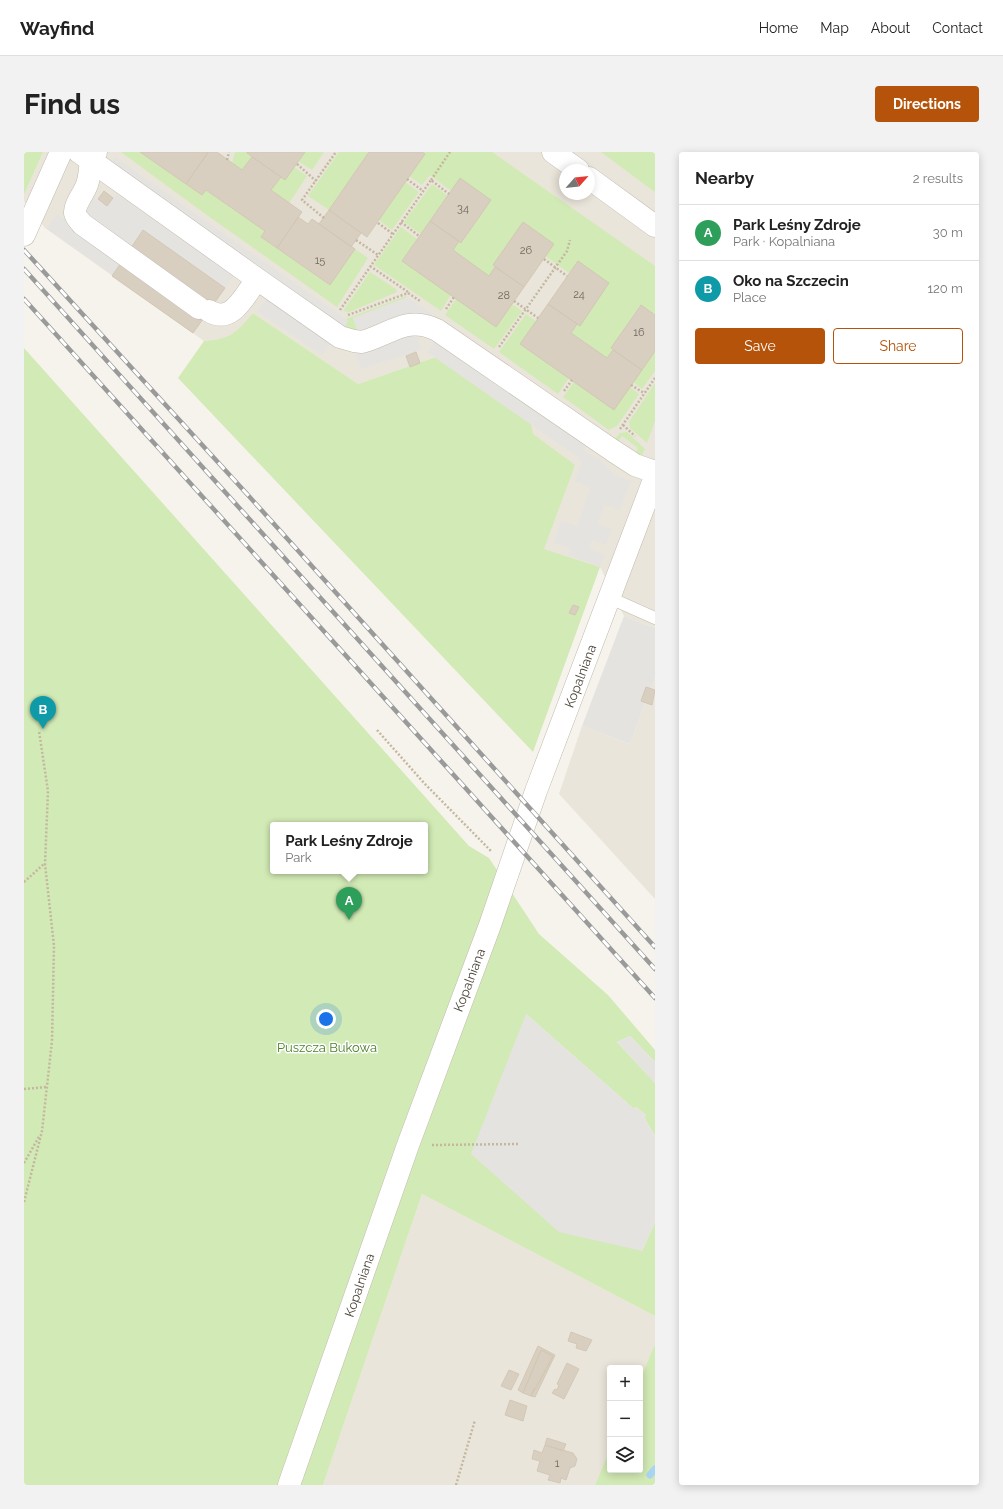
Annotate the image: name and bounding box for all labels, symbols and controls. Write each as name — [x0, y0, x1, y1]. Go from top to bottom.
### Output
text: Wayfind — [20, 17, 94, 39]
text: Home — [759, 20, 798, 36]
text: Map — [820, 20, 849, 36]
text: About — [871, 20, 910, 36]
text: Contact — [932, 20, 983, 36]
button: Directions — [875, 86, 979, 122]
text: Find us — [24, 88, 120, 121]
north arrow — [559, 164, 595, 200]
text: Nearby — [695, 168, 754, 188]
text: 2 results — [913, 171, 963, 186]
house number: 34 — [457, 202, 469, 215]
text: Park Leśny Zdroje — [733, 216, 861, 234]
text: A — [704, 225, 712, 240]
text: 30 m — [933, 225, 963, 240]
text: Park · Kopalniana — [733, 234, 835, 249]
house number: 26 — [520, 244, 533, 257]
house number: 15 — [315, 254, 325, 267]
text: Oko na Szczecin — [733, 272, 849, 290]
text: B — [704, 281, 712, 296]
text: 120 m — [927, 281, 963, 296]
house number: 24 — [573, 288, 585, 301]
house number: 28 — [498, 289, 510, 302]
text: Place — [733, 290, 766, 305]
house number: 16 — [633, 326, 645, 339]
button: Save — [695, 328, 825, 364]
button: Share — [833, 328, 963, 364]
street label: Kopalniana — [562, 642, 599, 710]
pin: B — [30, 696, 56, 729]
popup — [270, 822, 428, 874]
text: Park Leśny Zdroje — [285, 832, 413, 850]
text: Park — [285, 850, 312, 865]
pin: A — [336, 887, 362, 920]
street label: Kopalniana — [451, 946, 488, 1014]
your location — [316, 1009, 336, 1029]
park label: Puszcza Bukowa — [277, 1040, 377, 1055]
street label: Kopalniana — [342, 1251, 377, 1319]
map controls — [607, 1365, 643, 1473]
button: + — [607, 1365, 643, 1401]
button: − — [607, 1401, 643, 1437]
button: layers — [607, 1437, 643, 1473]
house number: 1 — [555, 1457, 560, 1470]

